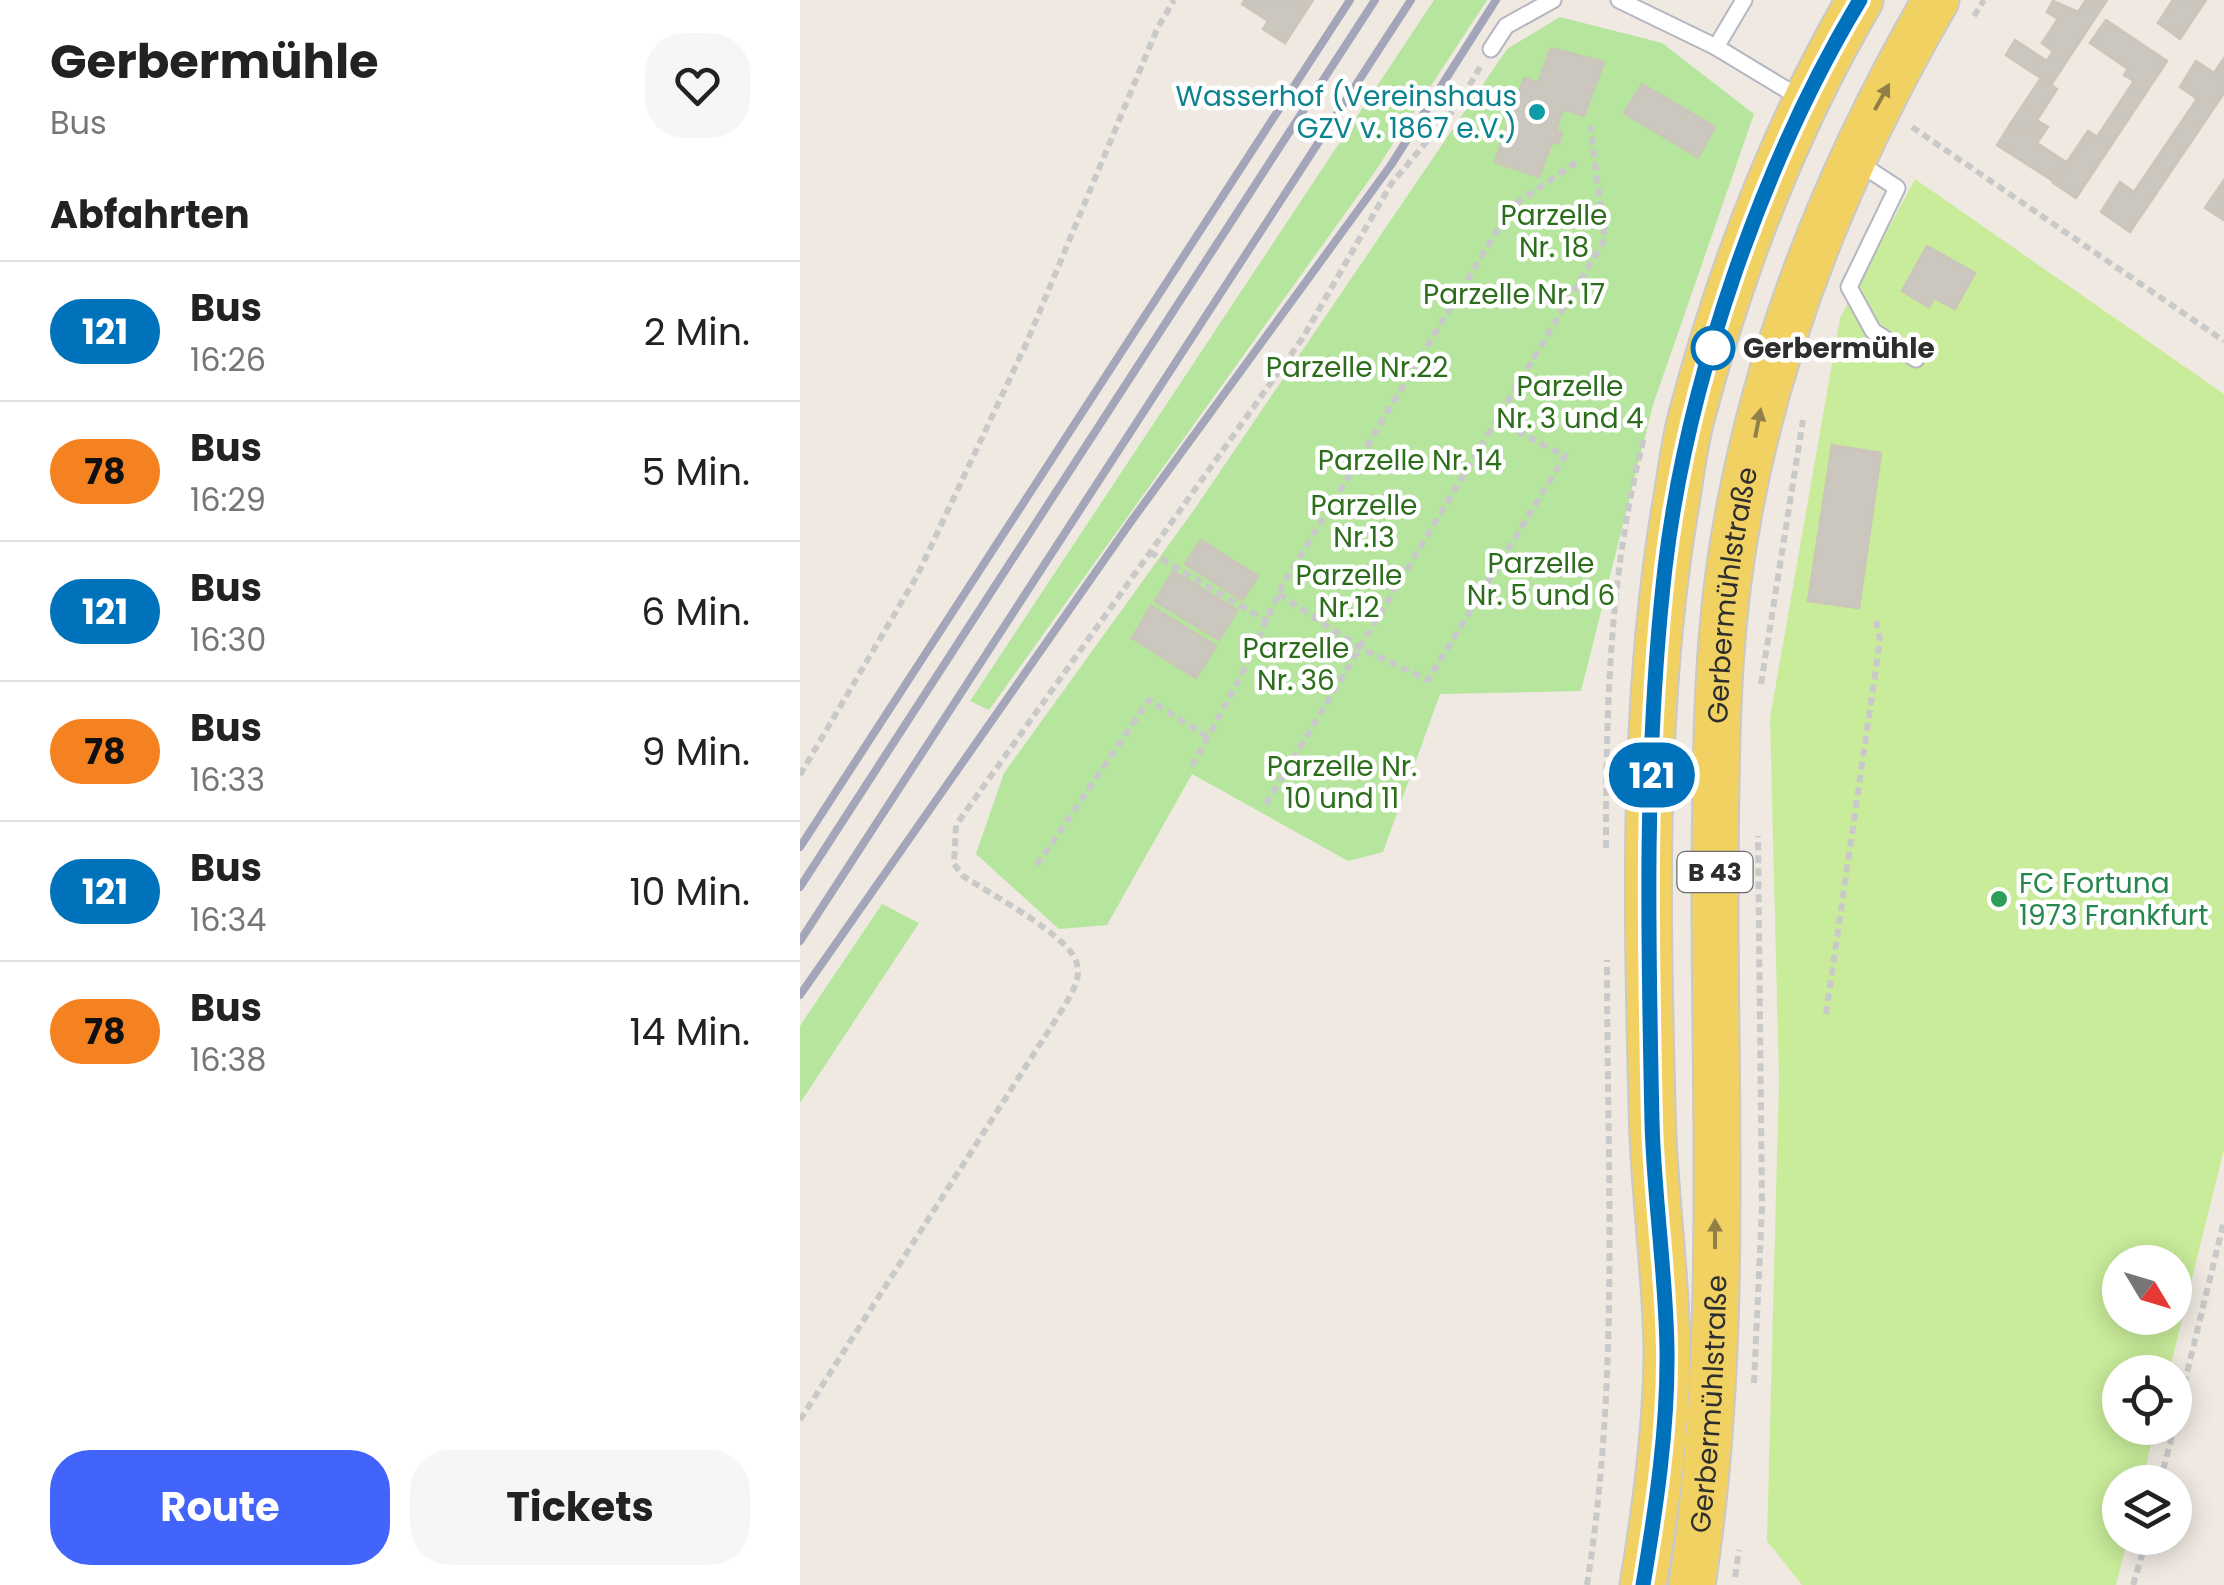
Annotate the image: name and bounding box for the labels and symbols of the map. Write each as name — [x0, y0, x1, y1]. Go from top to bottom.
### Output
place label: Wasserhof (Vereinshaus GZV v. 1867 e.V.) — [1176, 77, 1517, 148]
one-way arrow — [1873, 82, 1890, 111]
marker: Wasserhof (Vereinshaus GZV v. 1867 e.V.) — [1526, 101, 1548, 123]
park label: Parzelle Nr. 18 — [1501, 196, 1607, 267]
park label: Parzelle Nr. 17 — [1423, 275, 1605, 314]
marker: Gerbermühle — [1692, 327, 1734, 369]
place label: Gerbermühle — [1743, 329, 1935, 368]
park label: Parzelle Nr.22 — [1266, 348, 1448, 387]
park label: Parzelle Nr. 3 und 4 — [1496, 367, 1644, 438]
one-way arrow — [1750, 407, 1766, 438]
park label: Parzelle Nr. 14 — [1318, 441, 1502, 480]
street label: Gerbermühlstraße — [1698, 463, 1767, 724]
park label: Parzelle Nr.13 — [1311, 486, 1417, 557]
park label: Parzelle Nr. 5 und 6 — [1467, 544, 1615, 615]
park label: Parzelle Nr.12 — [1296, 556, 1402, 627]
park label: Parzelle Nr. 36 — [1243, 629, 1349, 700]
line badge: 121 — [1594, 742, 1710, 808]
park label: Parzelle Nr. 10 und 11 — [1267, 747, 1417, 818]
road number: B 43 — [1678, 852, 1752, 892]
place label: FC Fortuna 1973 Frankfurt — [2019, 864, 2208, 935]
marker: FC Fortuna 1973 Frankfurt — [1988, 888, 2010, 910]
one-way arrow — [1707, 1218, 1723, 1250]
north arrow — [2102, 1245, 2192, 1335]
street label: Gerbermühlstraße — [1680, 1274, 1736, 1535]

